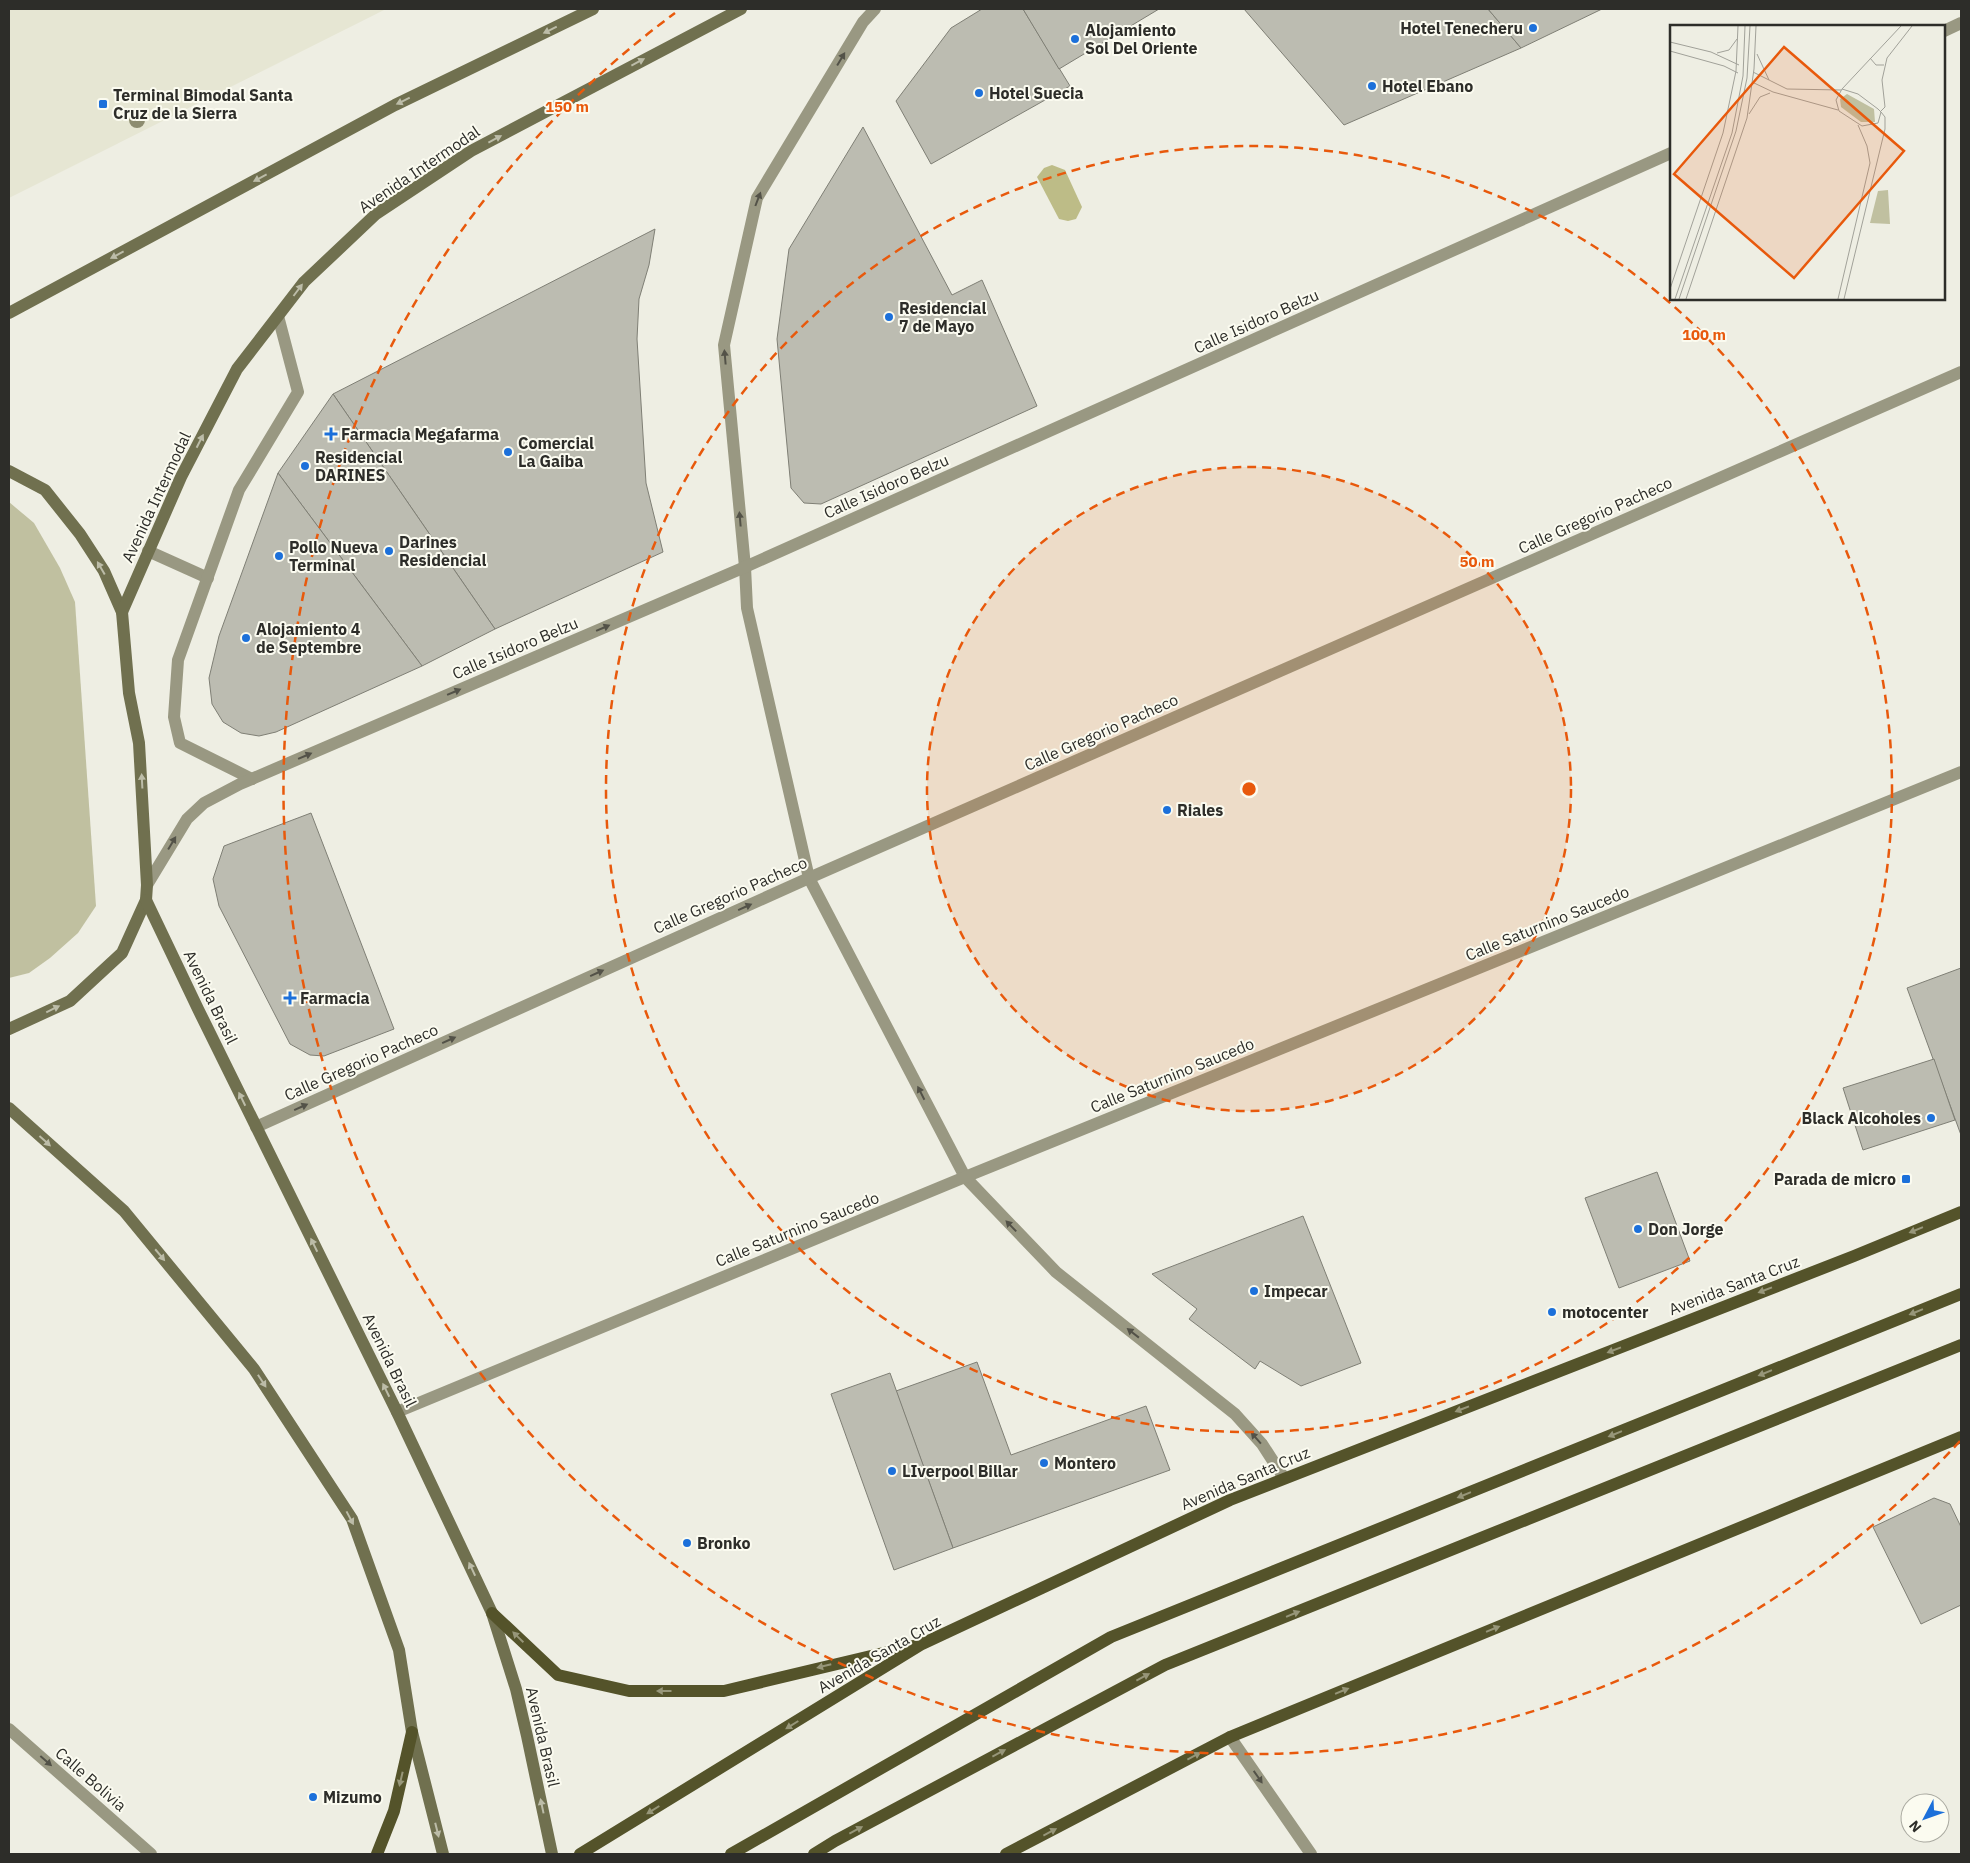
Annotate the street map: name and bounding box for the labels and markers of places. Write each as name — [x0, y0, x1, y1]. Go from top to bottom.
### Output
place label: Hotel Tenecheru — [1400, 18, 1523, 38]
place label: Alojamiento Sol Del Oriente — [1085, 20, 1197, 58]
marker: Hotel Tenecheru — [1527, 22, 1539, 34]
marker: Alojamiento Sol Del Oriente — [1069, 33, 1081, 45]
place label: Hotel Ebano — [1382, 76, 1473, 96]
marker: Hotel Ebano — [1366, 80, 1378, 92]
place label: Hotel Suecia — [989, 83, 1084, 103]
place label: Terminal Bimodal Santa Cruz de la Sierra — [113, 85, 293, 123]
marker: Hotel Suecia — [973, 87, 985, 99]
marker: Terminal Bimodal Santa Cruz de la Sierra — [97, 98, 109, 110]
place label: Residencial 7 de Mayo — [899, 298, 986, 336]
marker: Residencial 7 de Mayo — [883, 311, 895, 323]
place label: Farmacia Megafarma — [341, 424, 499, 444]
marker: Farmacia Megafarma — [325, 428, 337, 440]
place label: Comercial La Gaiba — [518, 433, 594, 471]
marker: Comercial La Gaiba — [502, 446, 514, 458]
place label: Residencial DARINES — [315, 447, 402, 485]
marker: Residencial DARINES — [299, 460, 311, 472]
place label: Darines Residencial — [399, 532, 486, 570]
place label: Pollo Nueva Terminal — [289, 537, 378, 575]
marker: Darines Residencial — [383, 545, 395, 557]
marker: Pollo Nueva Terminal — [273, 550, 285, 562]
place label: Alojamiento 4 de Septembre — [256, 619, 362, 657]
marker: Alojamiento 4 de Septembre — [240, 632, 252, 644]
centre of rings — [1240, 780, 1258, 798]
place label: Riales — [1177, 800, 1223, 820]
marker: Riales — [1161, 804, 1173, 816]
place label: Farmacia — [300, 988, 370, 1008]
marker: Farmacia — [284, 992, 296, 1004]
place label: Black Alcoholes — [1802, 1108, 1921, 1128]
marker: Black Alcoholes — [1925, 1112, 1937, 1124]
place label: Parada de micro — [1774, 1169, 1896, 1189]
marker: Parada de micro — [1900, 1173, 1912, 1185]
place label: Don Jorge — [1648, 1219, 1723, 1239]
marker: Don Jorge — [1632, 1223, 1644, 1235]
place label: Impecar — [1264, 1281, 1328, 1301]
marker: Impecar — [1248, 1285, 1260, 1297]
place label: motocenter — [1562, 1302, 1649, 1322]
marker: motocenter — [1546, 1306, 1558, 1318]
place label: Montero — [1054, 1453, 1116, 1473]
marker: Montero — [1038, 1457, 1050, 1469]
place label: LIverpool Billar — [902, 1461, 1019, 1481]
marker: LIverpool Billar — [886, 1465, 898, 1477]
place label: Bronko — [697, 1533, 750, 1553]
marker: Bronko — [681, 1537, 693, 1549]
place label: Mizumo — [323, 1787, 382, 1807]
marker: Mizumo — [307, 1791, 319, 1803]

